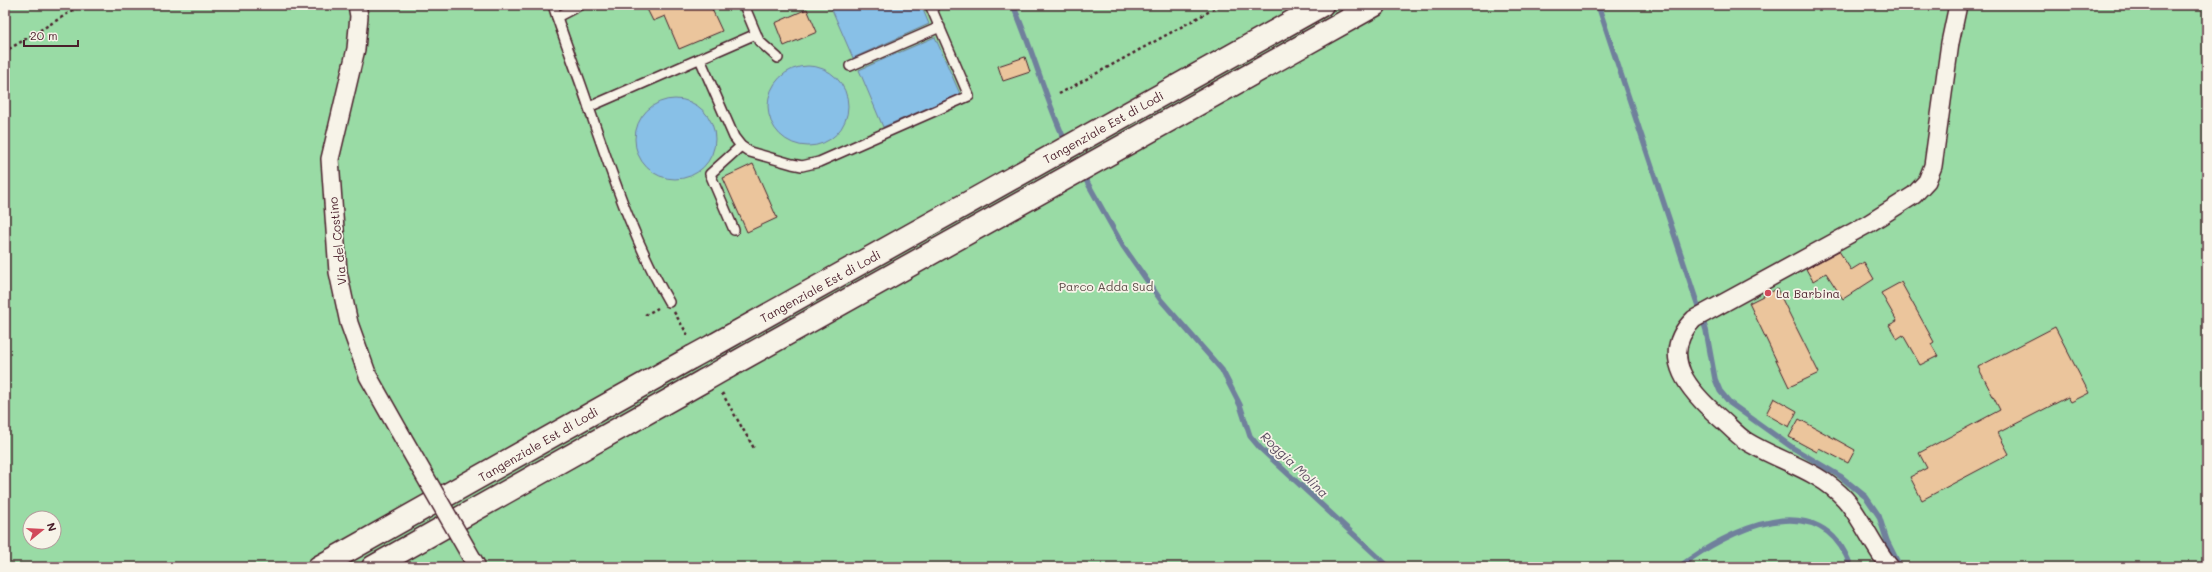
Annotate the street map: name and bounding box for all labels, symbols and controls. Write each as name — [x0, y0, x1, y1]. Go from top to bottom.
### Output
scale bar — [24, 22, 78, 48]
text: 20 m — [30, 27, 58, 43]
street label: Tangenziale Est di Lodi — [1040, 87, 1166, 167]
street label: Via del Costino — [324, 196, 350, 286]
street label: Tangenziale Est di Lodi — [757, 246, 883, 326]
park label: Parco Adda Sud — [1059, 278, 1154, 294]
place label: La Barbina — [1776, 285, 1840, 301]
marker: La Barbina — [1763, 288, 1773, 298]
street label: Tangenziale Est di Lodi — [475, 403, 601, 485]
water label: Roggia Molina — [1257, 427, 1333, 501]
north arrow — [22, 510, 62, 550]
text: N — [44, 520, 60, 533]

